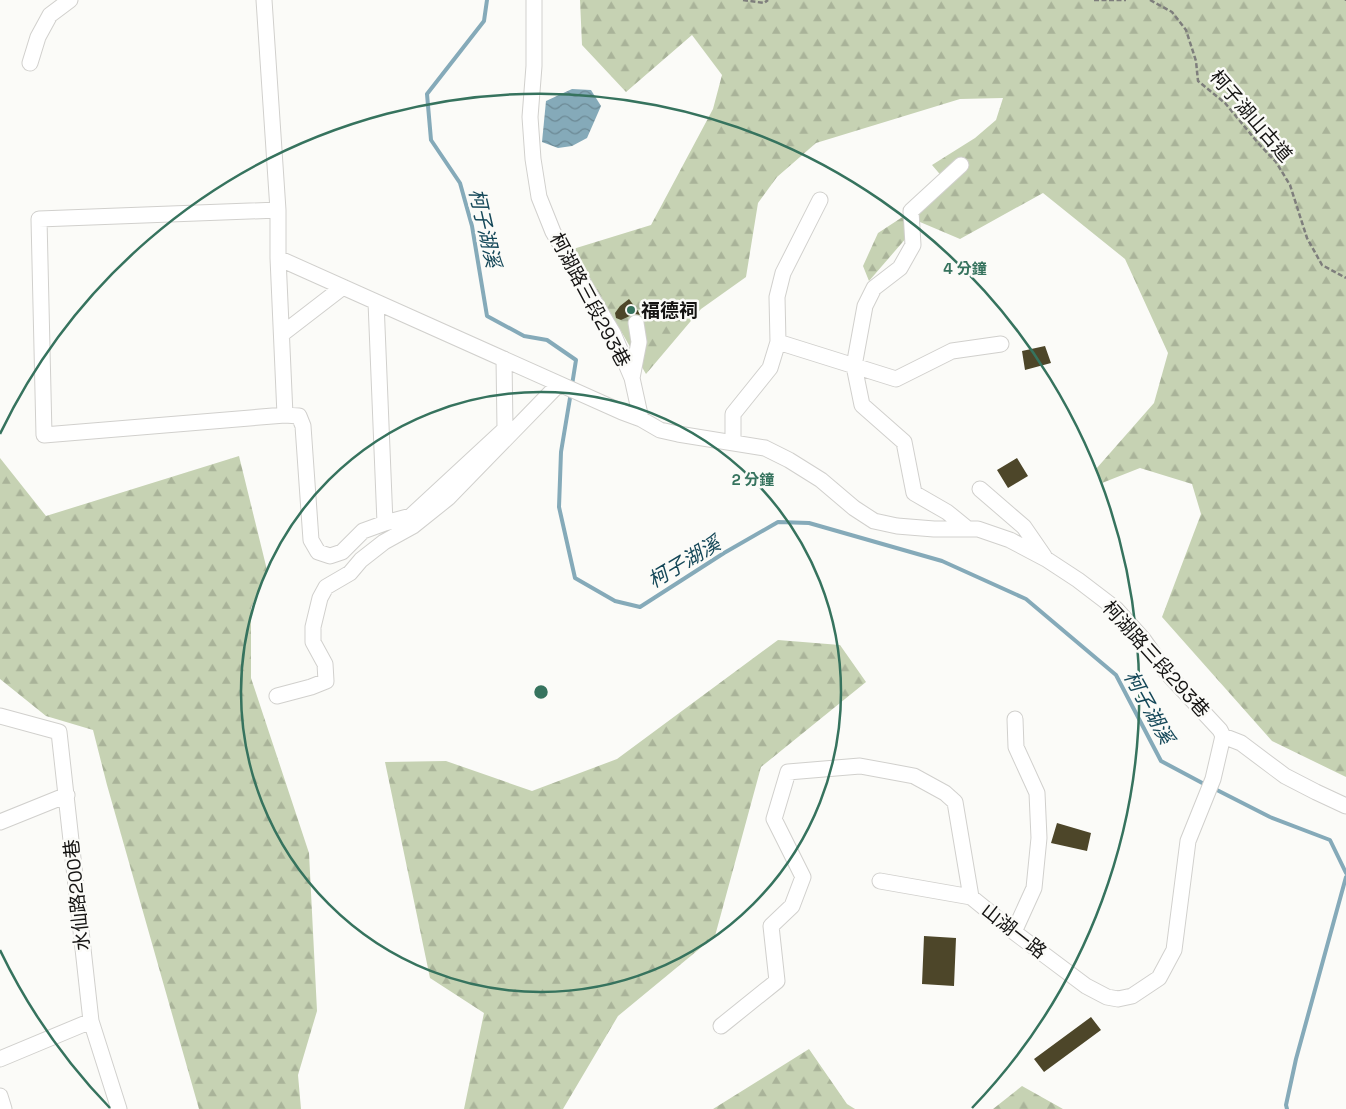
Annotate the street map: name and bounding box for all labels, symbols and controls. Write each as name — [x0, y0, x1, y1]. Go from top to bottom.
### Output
street label: 柯子湖山古道 — [1204, 65, 1298, 167]
water label: 柯子湖溪 — [463, 186, 507, 273]
street label: 柯湖路三段293巷 — [544, 229, 636, 371]
text: 4 分鐘 — [943, 259, 987, 278]
place label: 福德祠 — [641, 298, 698, 323]
marker: 福德祠 — [625, 304, 637, 316]
text: 2 分鐘 — [732, 470, 774, 489]
water label: 柯子湖溪 — [643, 529, 728, 594]
street label: 柯湖路三段293巷 — [1097, 595, 1215, 723]
water label: 柯子湖溪 — [1118, 666, 1181, 751]
centre of rings — [532, 683, 550, 701]
street label: 水仙路200巷 — [59, 838, 95, 952]
street label: 山湖一路 — [976, 898, 1052, 964]

